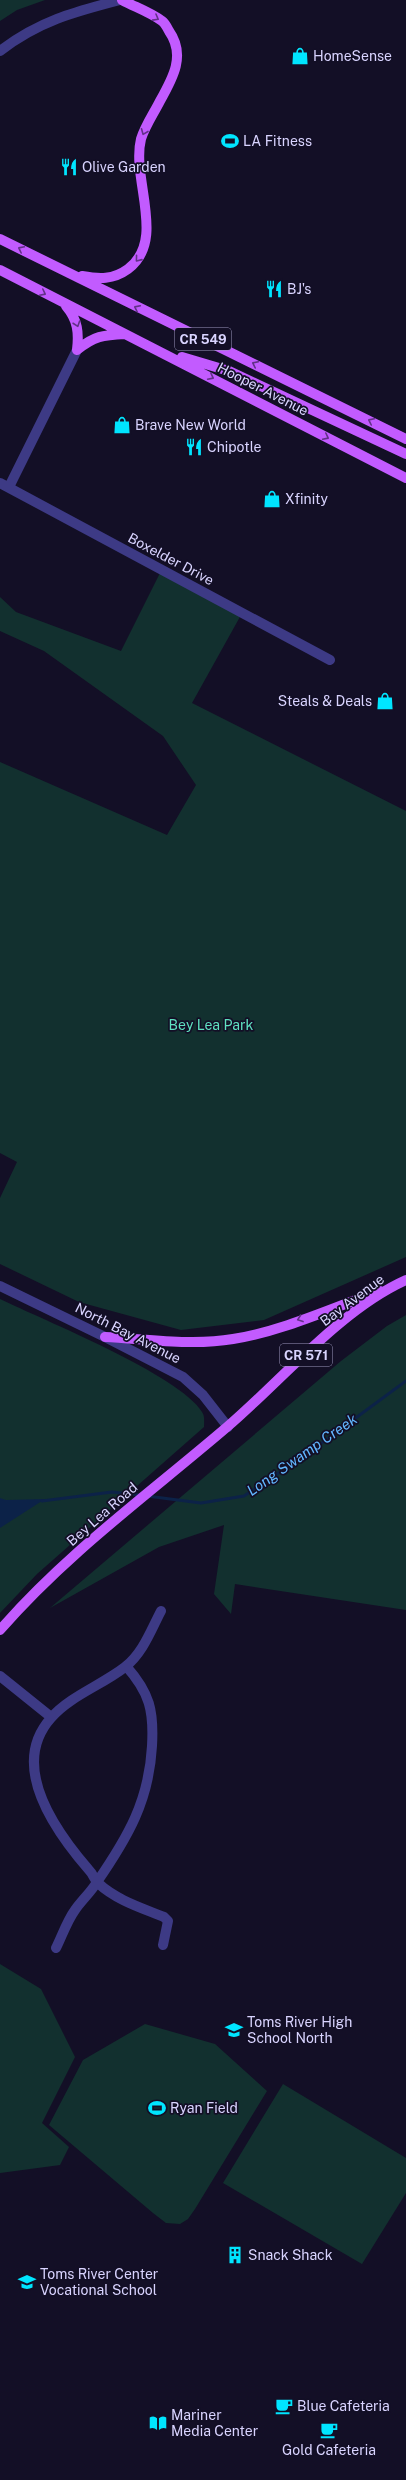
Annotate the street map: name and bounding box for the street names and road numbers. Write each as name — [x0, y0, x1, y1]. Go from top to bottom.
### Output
road number: CR 549 — [175, 328, 231, 350]
street label: Hooper Avenue — [215, 359, 311, 419]
street label: Boxelder Drive — [125, 530, 217, 588]
street label: Bay Avenue — [317, 1271, 387, 1329]
street label: North Bay Avenue — [73, 1299, 184, 1367]
road number: CR 571 — [280, 1344, 332, 1366]
street label: Bey Lea Road — [64, 1479, 140, 1549]

